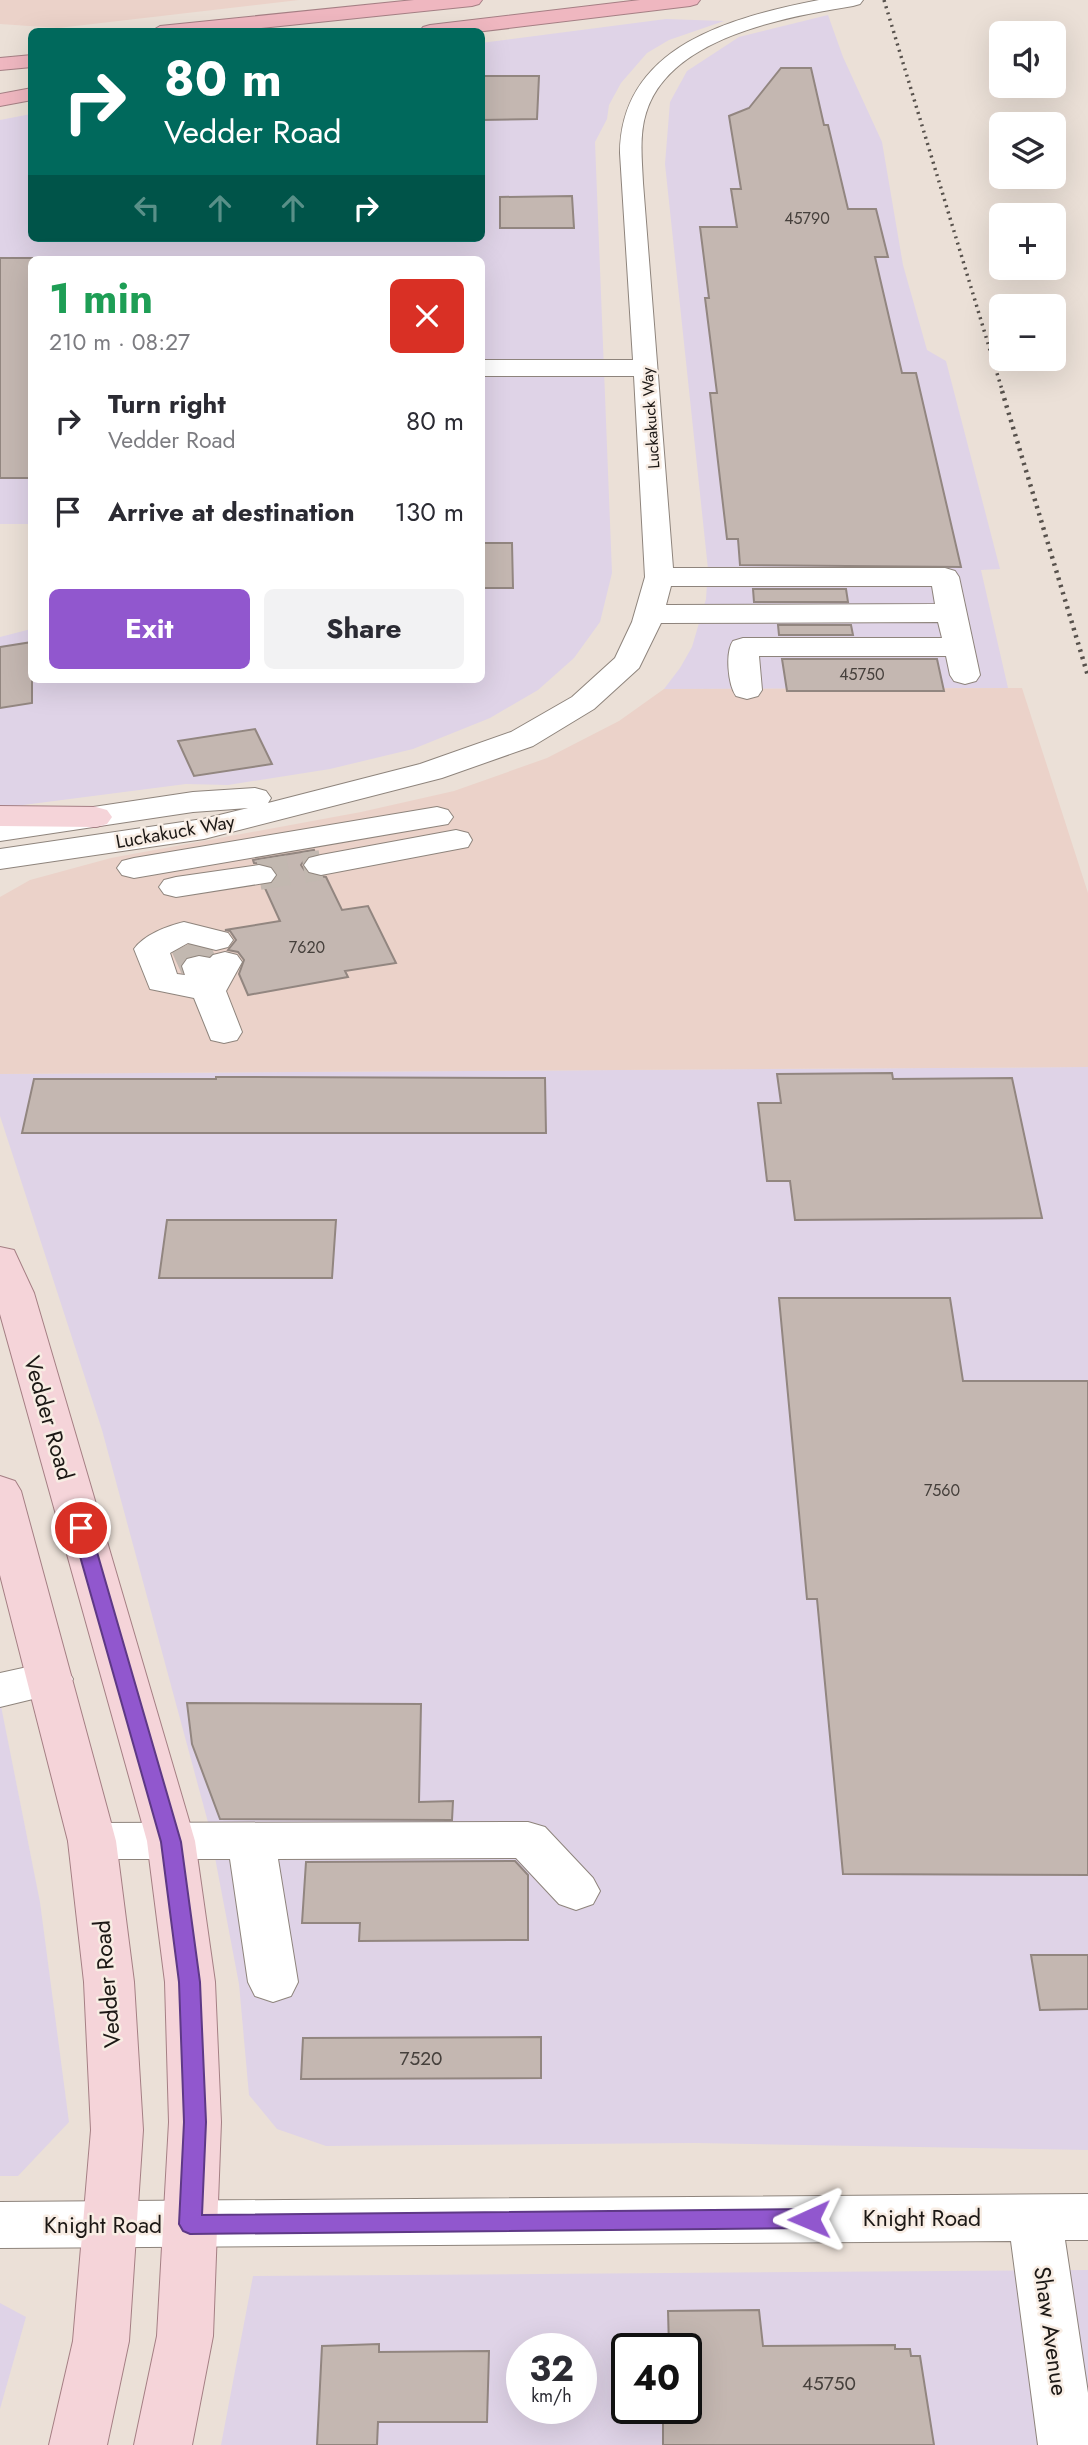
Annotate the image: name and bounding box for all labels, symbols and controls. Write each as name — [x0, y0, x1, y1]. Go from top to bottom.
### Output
map controls — [989, 21, 1066, 371]
button: sound — [989, 21, 1066, 98]
text: 80 m — [164, 44, 282, 114]
icon: right — [49, 56, 140, 147]
text: Vedder Road — [164, 109, 342, 155]
button: layers — [989, 112, 1066, 189]
icon: left — [128, 189, 166, 227]
icon: ahead — [201, 189, 239, 227]
icon: ahead — [274, 189, 312, 227]
icon: right — [347, 189, 385, 227]
button: + — [989, 203, 1066, 280]
house number: 45790 — [784, 207, 830, 230]
text: 1 min — [49, 268, 153, 329]
button: close — [390, 279, 464, 353]
button: − — [989, 294, 1066, 371]
text: 210 m · 08:27 — [49, 325, 190, 359]
street label: Luckakuck Way — [635, 366, 666, 469]
text: Turn right — [108, 385, 226, 423]
icon: right — [49, 402, 87, 440]
text: 80 m — [406, 402, 464, 440]
text: Vedder Road — [108, 423, 236, 457]
icon: arrive — [49, 493, 87, 531]
text: Arrive at destination — [108, 493, 355, 531]
text: 130 m — [394, 493, 464, 531]
button: Exit — [49, 589, 250, 669]
button: Share — [264, 589, 464, 669]
house number: 45750 — [839, 663, 885, 686]
street label: Luckakuck Way — [113, 808, 237, 855]
house number: 7620 — [289, 936, 325, 959]
street label: Vedder Road — [15, 1352, 83, 1484]
house number: 7560 — [924, 1479, 960, 1502]
pin — [51, 1498, 111, 1558]
icon: arrive — [62, 1509, 100, 1547]
street label: Vedder Road — [85, 1919, 129, 2049]
house number: 7520 — [400, 2045, 442, 2072]
position arrow — [772, 2182, 846, 2256]
street label: Knight Road — [863, 2201, 981, 2235]
street label: Knight Road — [44, 2208, 162, 2242]
street label: Shaw Avenue — [1025, 2264, 1077, 2398]
speed limit sign: 40 — [611, 2333, 702, 2424]
text: 32 — [529, 2344, 574, 2394]
house number: 45750 — [802, 2370, 856, 2397]
text: km/h — [531, 2383, 572, 2409]

